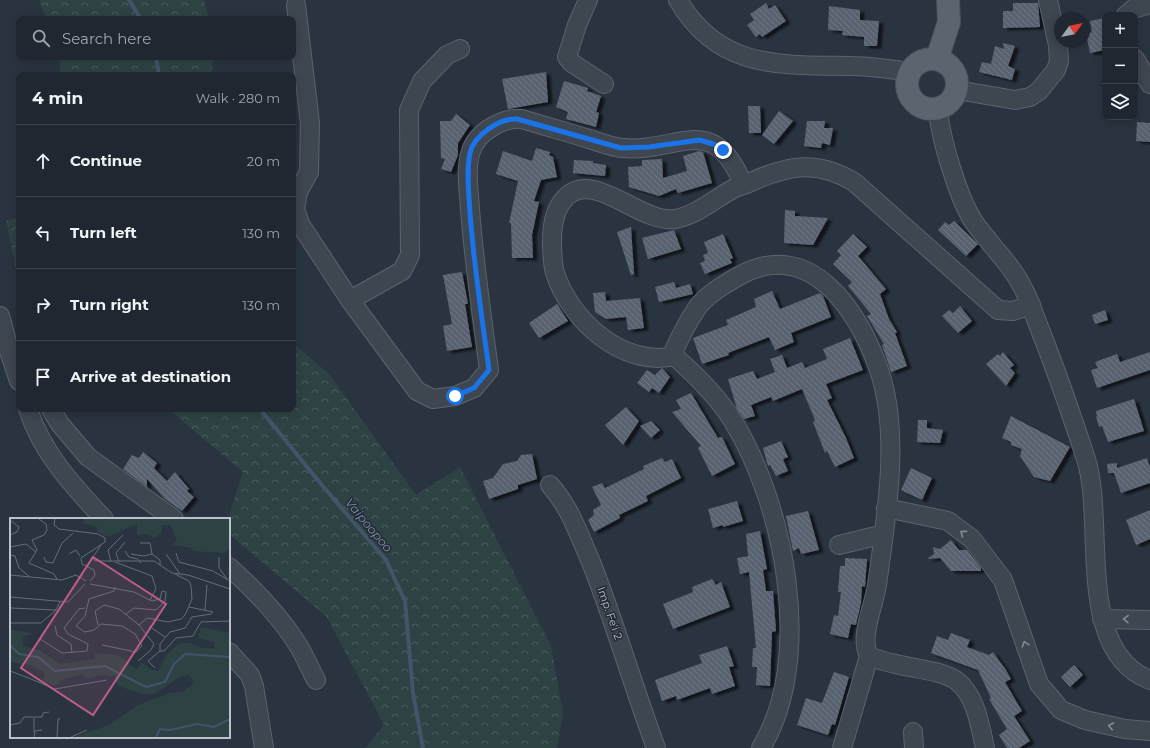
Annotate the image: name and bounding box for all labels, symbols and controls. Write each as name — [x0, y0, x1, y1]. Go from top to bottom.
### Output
north arrow — [1054, 12, 1090, 48]
map controls — [1102, 12, 1138, 120]
button: + — [1102, 12, 1138, 48]
search box — [16, 16, 296, 60]
icon: search — [30, 27, 52, 49]
text: Search here — [62, 29, 151, 48]
button: − — [1102, 48, 1138, 84]
button: layers — [1102, 84, 1138, 120]
text: 4 min — [32, 88, 83, 108]
text: Walk · 280 m — [196, 90, 280, 106]
route end — [714, 141, 732, 159]
icon: ahead — [32, 150, 54, 172]
text: Continue — [70, 151, 142, 170]
text: 20 m — [247, 153, 280, 169]
icon: left — [32, 222, 54, 244]
text: Turn left — [70, 223, 137, 242]
text: 130 m — [242, 225, 280, 241]
icon: right — [32, 294, 54, 316]
text: Turn right — [70, 295, 149, 314]
text: 130 m — [242, 297, 280, 313]
icon: arrive — [32, 366, 54, 388]
text: Arrive at destination — [70, 367, 231, 386]
route start — [446, 387, 464, 405]
water label: Vaipoopoo — [342, 495, 396, 555]
inset map — [10, 518, 230, 738]
one-way arrow — [960, 530, 967, 537]
street label: Imp. Fe'i 2 — [594, 585, 626, 641]
one-way arrow — [1123, 615, 1129, 623]
one-way arrow — [1021, 640, 1030, 647]
one-way arrow — [1108, 723, 1115, 731]

